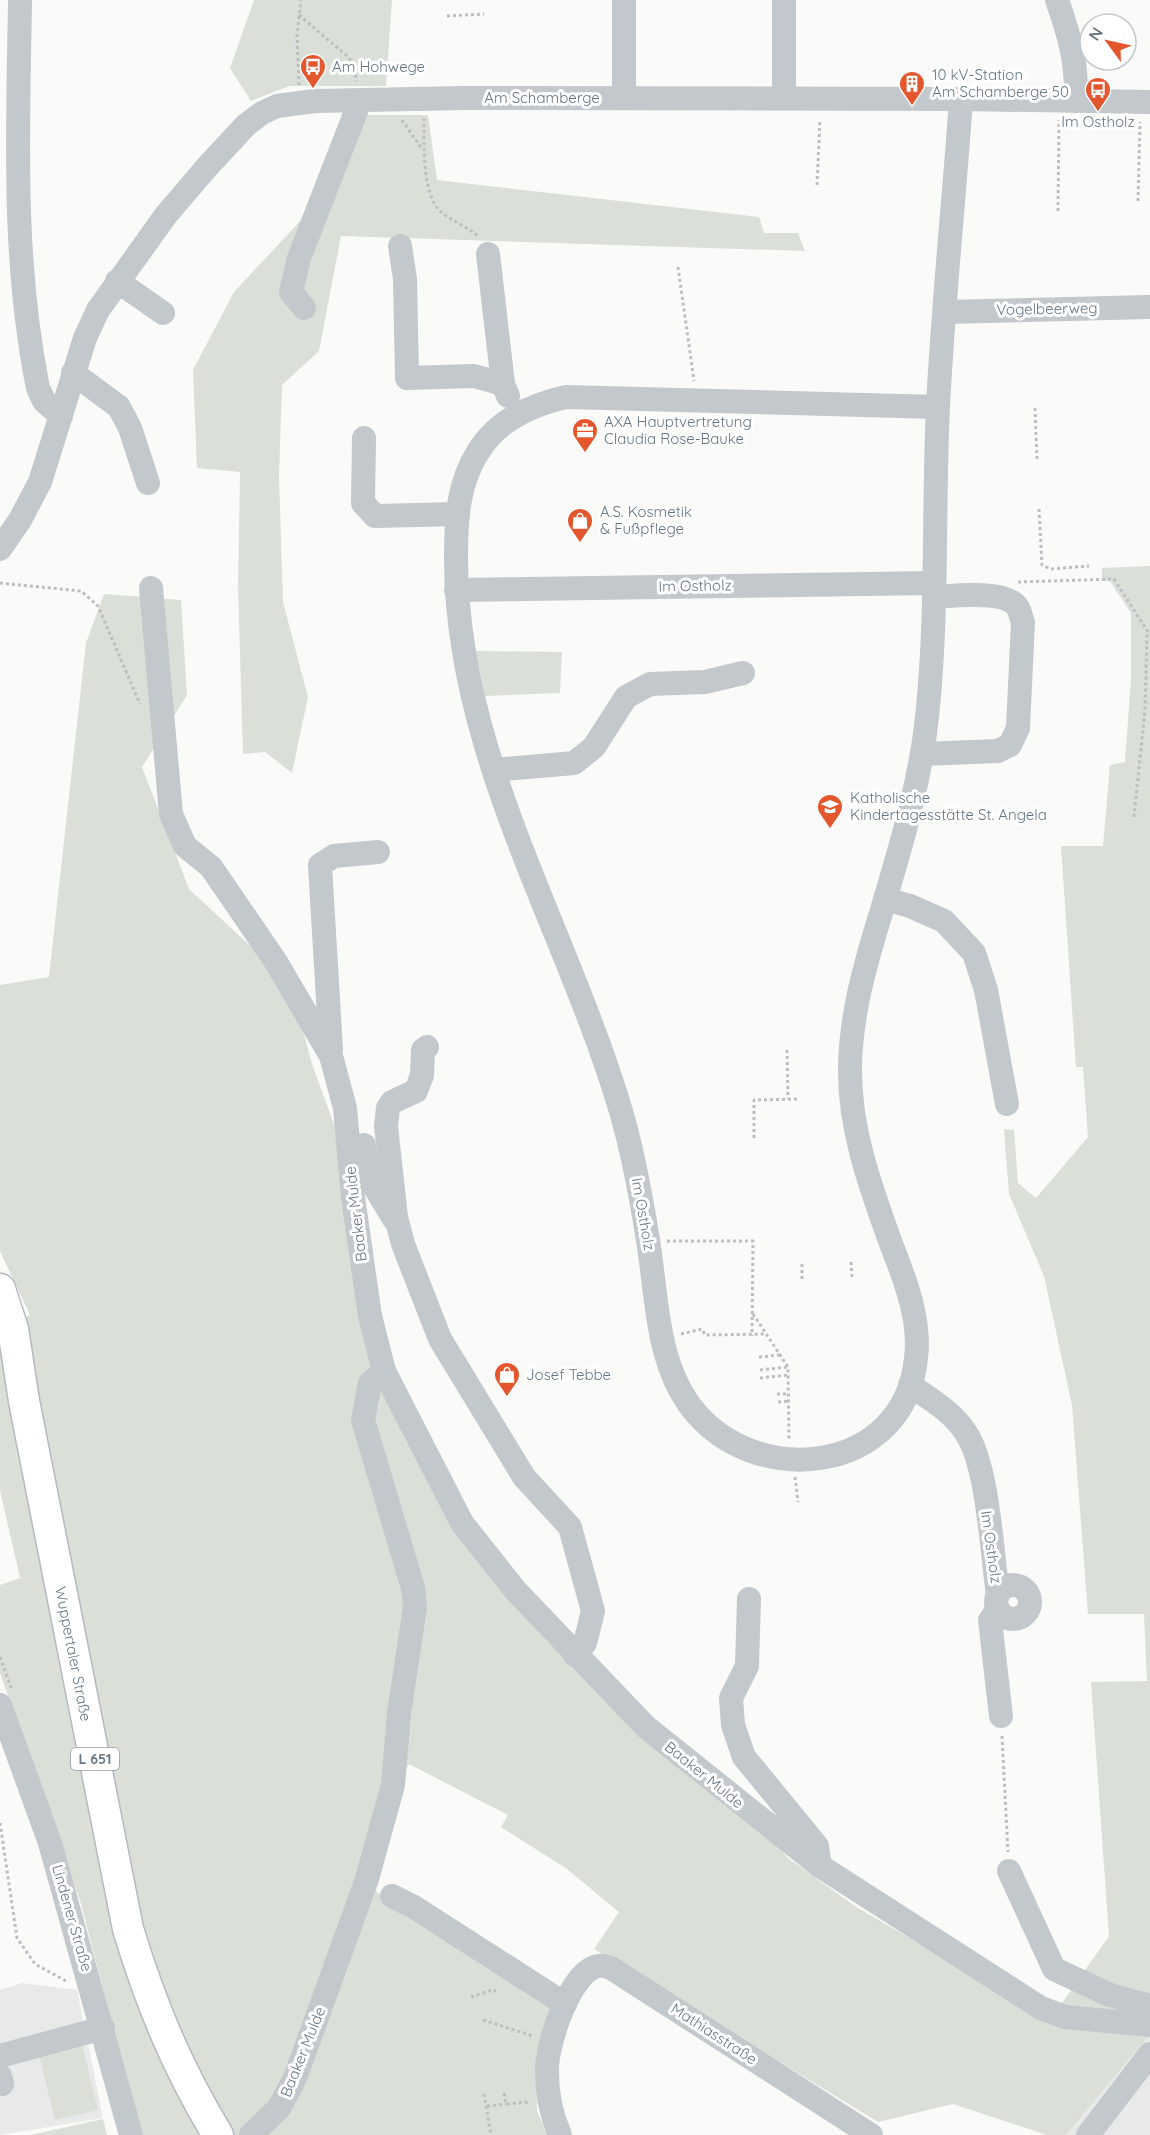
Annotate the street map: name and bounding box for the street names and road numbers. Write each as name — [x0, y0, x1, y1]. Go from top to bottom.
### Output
street label: Am Schamberge — [484, 88, 600, 107]
street label: Vogelbeerweg — [996, 298, 1098, 319]
street label: Im Ostholz — [658, 575, 732, 596]
street label: Baaker Mulde — [340, 1165, 371, 1263]
street label: Im Ostholz — [628, 1176, 659, 1252]
street label: Im Ostholz — [977, 1509, 1006, 1585]
street label: Wuppertaler Straße — [51, 1585, 96, 1723]
street label: Baaker Mulde — [661, 1737, 748, 1812]
road number: L 651 — [71, 1748, 119, 1770]
street label: Lindener Straße — [48, 1862, 97, 1973]
street label: Mathiasstraße — [668, 1999, 761, 2068]
street label: Baaker Mulde — [276, 2004, 329, 2100]

